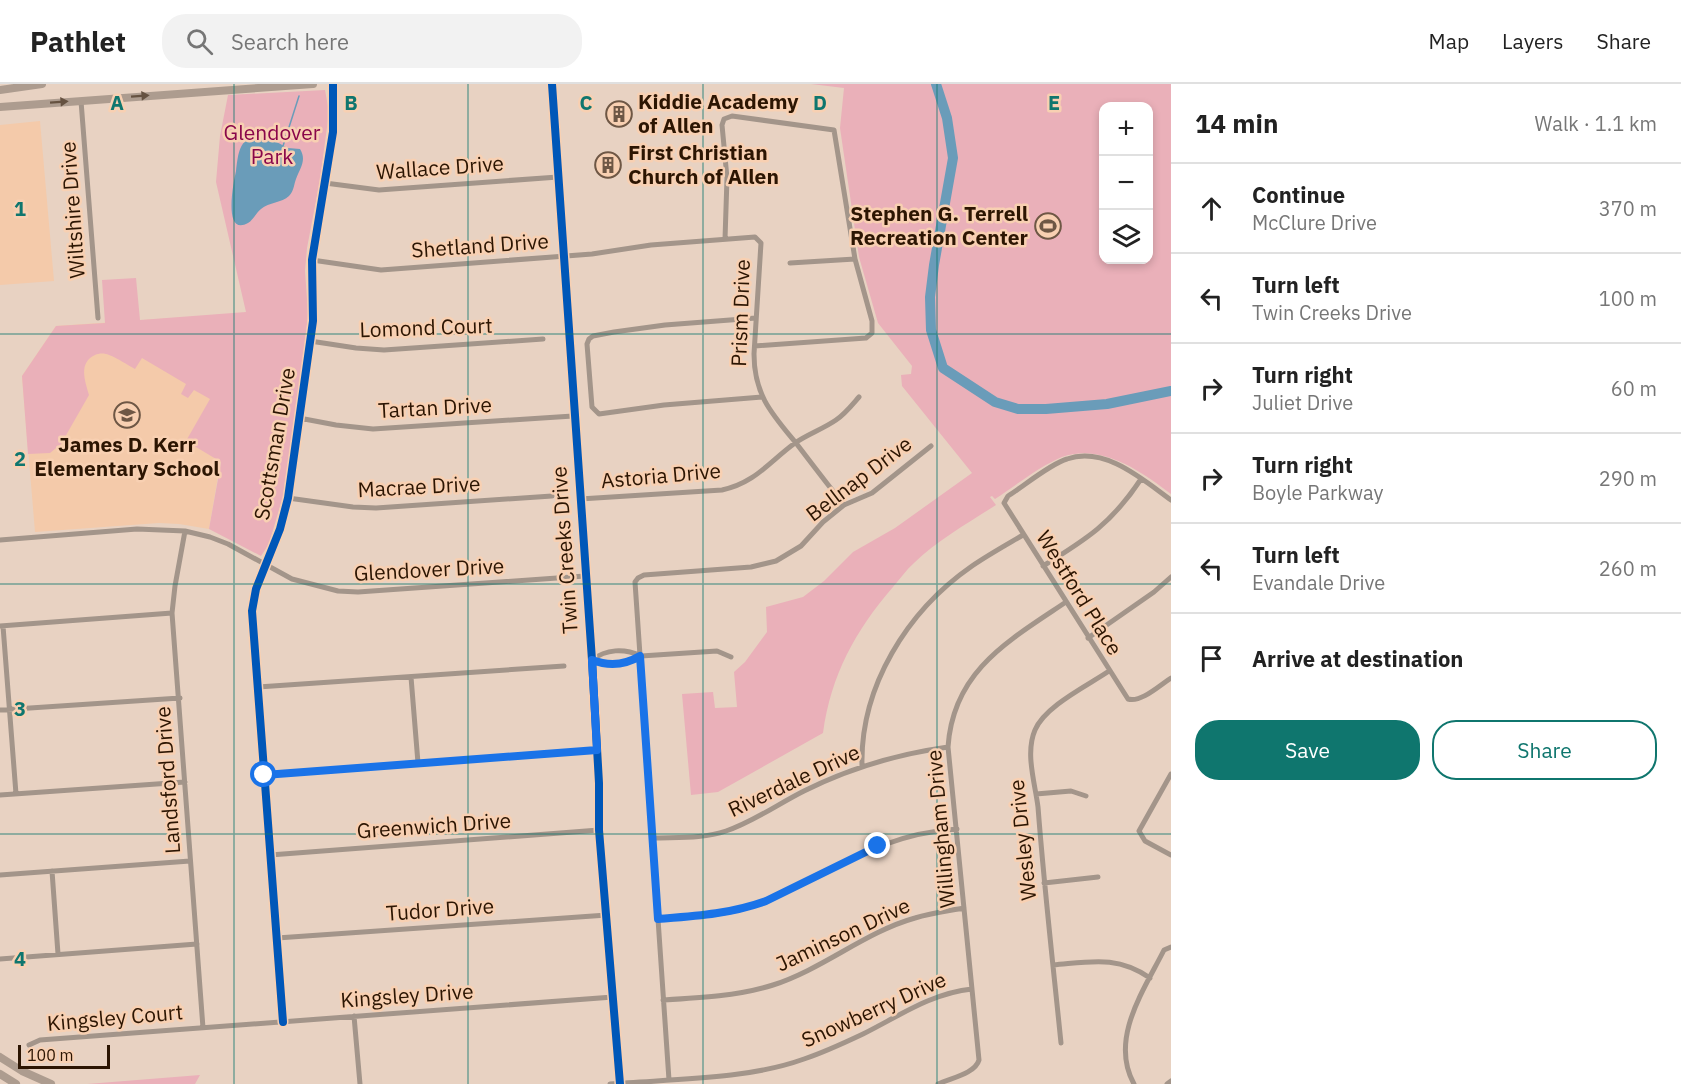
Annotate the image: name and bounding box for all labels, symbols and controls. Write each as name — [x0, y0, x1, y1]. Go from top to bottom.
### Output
search box — [162, 14, 582, 68]
text: Pathlet — [30, 23, 126, 60]
icon: search — [183, 25, 216, 58]
text: Search here — [231, 27, 349, 56]
text: Map — [1429, 27, 1469, 55]
text: Layers — [1502, 27, 1564, 55]
text: Share — [1597, 27, 1651, 55]
place label: Kiddie Academy of Allen — [638, 87, 799, 139]
text: A — [110, 89, 124, 116]
text: B — [344, 89, 358, 116]
text: C — [579, 89, 593, 116]
text: D — [813, 89, 827, 116]
text: E — [1048, 89, 1060, 116]
one-way arrow — [130, 92, 149, 101]
one-way arrow — [50, 97, 69, 107]
building icon: Kiddie Academy of Allen — [604, 99, 634, 129]
map controls — [1099, 102, 1153, 264]
button: + — [1099, 102, 1153, 156]
text: 14 min — [1195, 106, 1279, 140]
text: Walk · 1.1 km — [1535, 110, 1657, 137]
park label: Glendover Park — [224, 118, 321, 170]
place label: First Christian Church of Allen — [628, 138, 779, 190]
street label: Wiltshire Drive — [53, 141, 91, 279]
street label: Wallace Drive — [375, 149, 505, 185]
building icon: First Christian Church of Allen — [593, 150, 623, 180]
button: − — [1099, 156, 1153, 210]
text: Continue — [1252, 180, 1345, 209]
icon: ahead — [1195, 192, 1228, 225]
text: 1 — [14, 195, 26, 222]
text: 370 m — [1599, 195, 1657, 222]
place label: Stephen G. Terrell Recreation Center — [850, 199, 1029, 251]
text: McClure Drive — [1252, 209, 1377, 236]
button: layers — [1099, 210, 1153, 264]
sports icon: Stephen G. Terrell Recreation Center — [1033, 211, 1063, 241]
street label: Shetland Drive — [410, 226, 550, 264]
street label: Prism Drive — [724, 259, 756, 367]
text: Turn left — [1252, 270, 1340, 299]
icon: left — [1195, 282, 1228, 315]
text: 100 m — [1599, 285, 1657, 312]
text: Twin Creeks Drive — [1252, 299, 1412, 326]
street label: Lomond Court — [359, 311, 493, 343]
text: Turn right — [1252, 360, 1353, 389]
street label: Scottsman Drive — [247, 365, 301, 522]
icon: right — [1195, 372, 1228, 405]
text: 60 m — [1611, 375, 1657, 402]
text: Juliet Drive — [1252, 389, 1353, 416]
street label: Tartan Drive — [377, 390, 492, 424]
school or university icon: James D. Kerr Elementary School — [112, 400, 142, 430]
street label: Bellnap Drive — [800, 429, 917, 527]
place label: James D. Kerr Elementary School — [34, 430, 220, 482]
text: 2 — [14, 445, 26, 472]
text: Turn right — [1252, 450, 1353, 479]
street label: Astoria Drive — [600, 456, 722, 494]
icon: right — [1195, 462, 1228, 495]
street label: Twin Creeks Drive — [544, 465, 584, 635]
text: 290 m — [1599, 465, 1657, 492]
street label: Macrae Drive — [357, 469, 481, 503]
text: Boyle Parkway — [1252, 479, 1384, 506]
street label: Westford Place — [1030, 525, 1129, 660]
text: Turn left — [1252, 540, 1340, 569]
street label: Glendover Drive — [353, 551, 505, 587]
icon: left — [1195, 552, 1228, 585]
text: 260 m — [1599, 555, 1657, 582]
text: Evandale Drive — [1252, 569, 1385, 596]
icon: arrive — [1195, 642, 1228, 675]
text: Arrive at destination — [1252, 644, 1463, 673]
text: 3 — [14, 695, 26, 722]
street label: Landsford Drive — [148, 705, 186, 855]
button: Save — [1195, 720, 1420, 780]
button: Share — [1432, 720, 1657, 780]
street label: Riverdale Drive — [723, 737, 864, 823]
street label: Willingham Drive — [919, 749, 961, 909]
route start — [250, 761, 276, 787]
street label: Wesley Drive — [1002, 778, 1042, 902]
street label: Greenwich Drive — [356, 806, 512, 844]
route end — [864, 832, 890, 858]
street label: Tudor Drive — [385, 891, 495, 927]
street label: Jaminson Drive — [771, 891, 914, 977]
text: 4 — [14, 945, 26, 972]
street label: Snowberry Drive — [797, 965, 950, 1053]
street label: Kingsley Drive — [340, 976, 474, 1014]
street label: Kingsley Court — [46, 997, 184, 1037]
scale bar — [18, 1042, 110, 1070]
text: 100 m — [27, 1045, 74, 1065]

